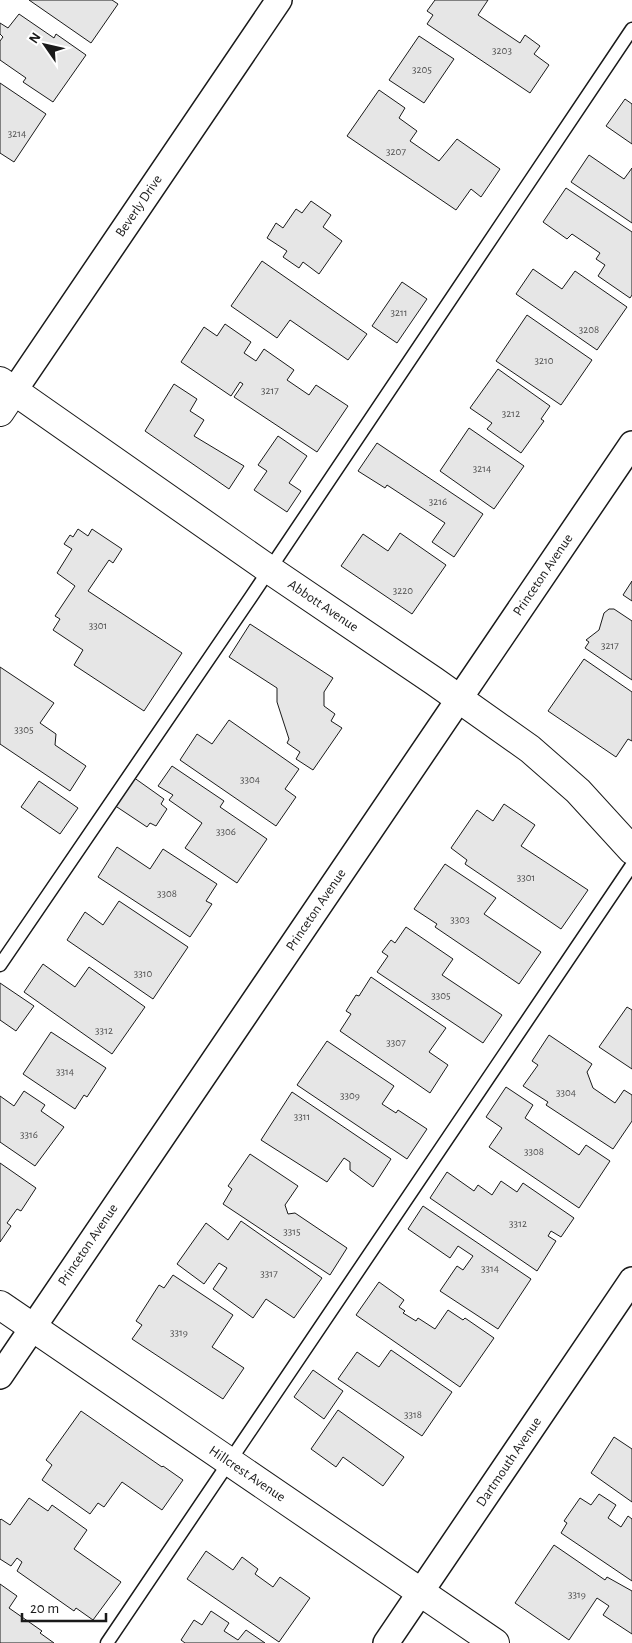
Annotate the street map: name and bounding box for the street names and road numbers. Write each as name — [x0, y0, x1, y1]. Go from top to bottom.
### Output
street label: Beverly Drive — [113, 172, 165, 240]
street label: Princeton Avenue — [511, 532, 575, 618]
street label: Abbott Avenue — [285, 577, 361, 635]
street label: Princeton Avenue — [284, 867, 348, 953]
street label: Princeton Avenue — [56, 1202, 120, 1288]
street label: Dartmouth Avenue — [474, 1415, 544, 1509]
street label: Hillcrest Avenue — [206, 1443, 288, 1505]

